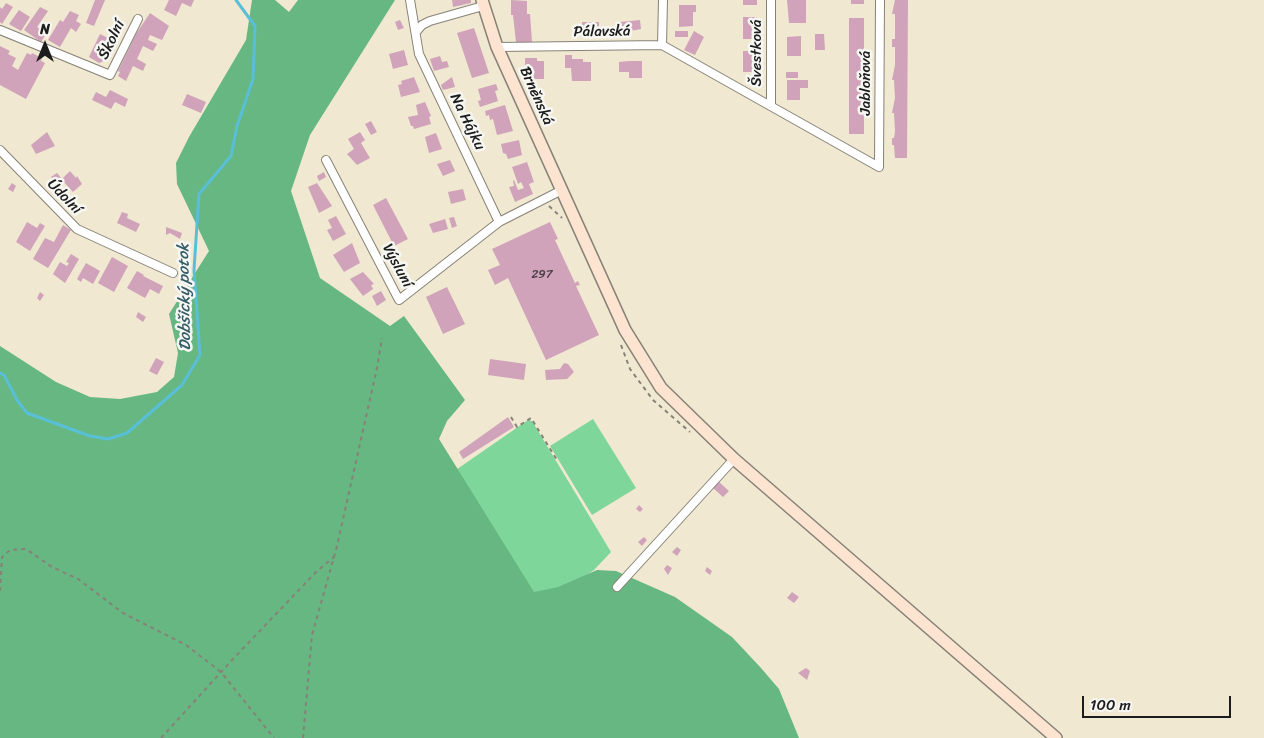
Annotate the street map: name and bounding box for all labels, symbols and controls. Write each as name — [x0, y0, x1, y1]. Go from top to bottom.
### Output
text: N — [40, 17, 50, 42]
street label: Školní — [95, 17, 129, 63]
street label: Švestková — [748, 19, 766, 87]
north arrow — [20, 20, 70, 70]
street label: Pálavská — [573, 23, 631, 41]
street label: Jabloňová — [857, 51, 875, 115]
street label: Brněnská — [515, 64, 557, 128]
street label: Na Hájku — [446, 91, 488, 153]
street label: Údolní — [43, 176, 85, 218]
street label: Výsluní — [378, 241, 416, 291]
water label: Dobšický potok — [174, 243, 196, 351]
house number: 297 — [531, 268, 553, 282]
scale bar — [1084, 686, 1233, 718]
text: 100 m — [1090, 692, 1131, 718]

